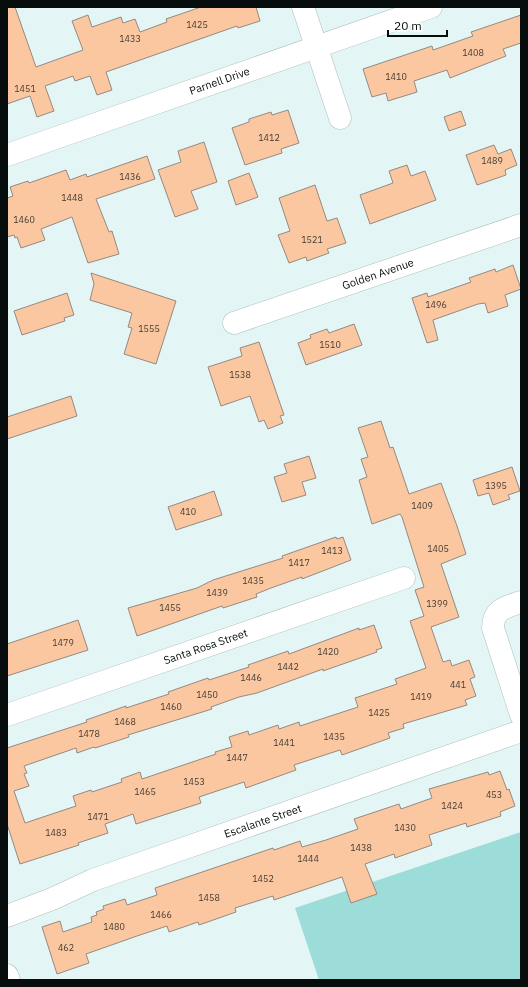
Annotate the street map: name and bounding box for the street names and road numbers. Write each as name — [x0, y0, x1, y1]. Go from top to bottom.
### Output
street label: Parnell Drive — [187, 64, 251, 98]
street label: Golden Avenue — [340, 255, 416, 293]
street label: Santa Rosa Street — [162, 625, 250, 667]
street label: Escalante Street — [222, 801, 303, 841]

